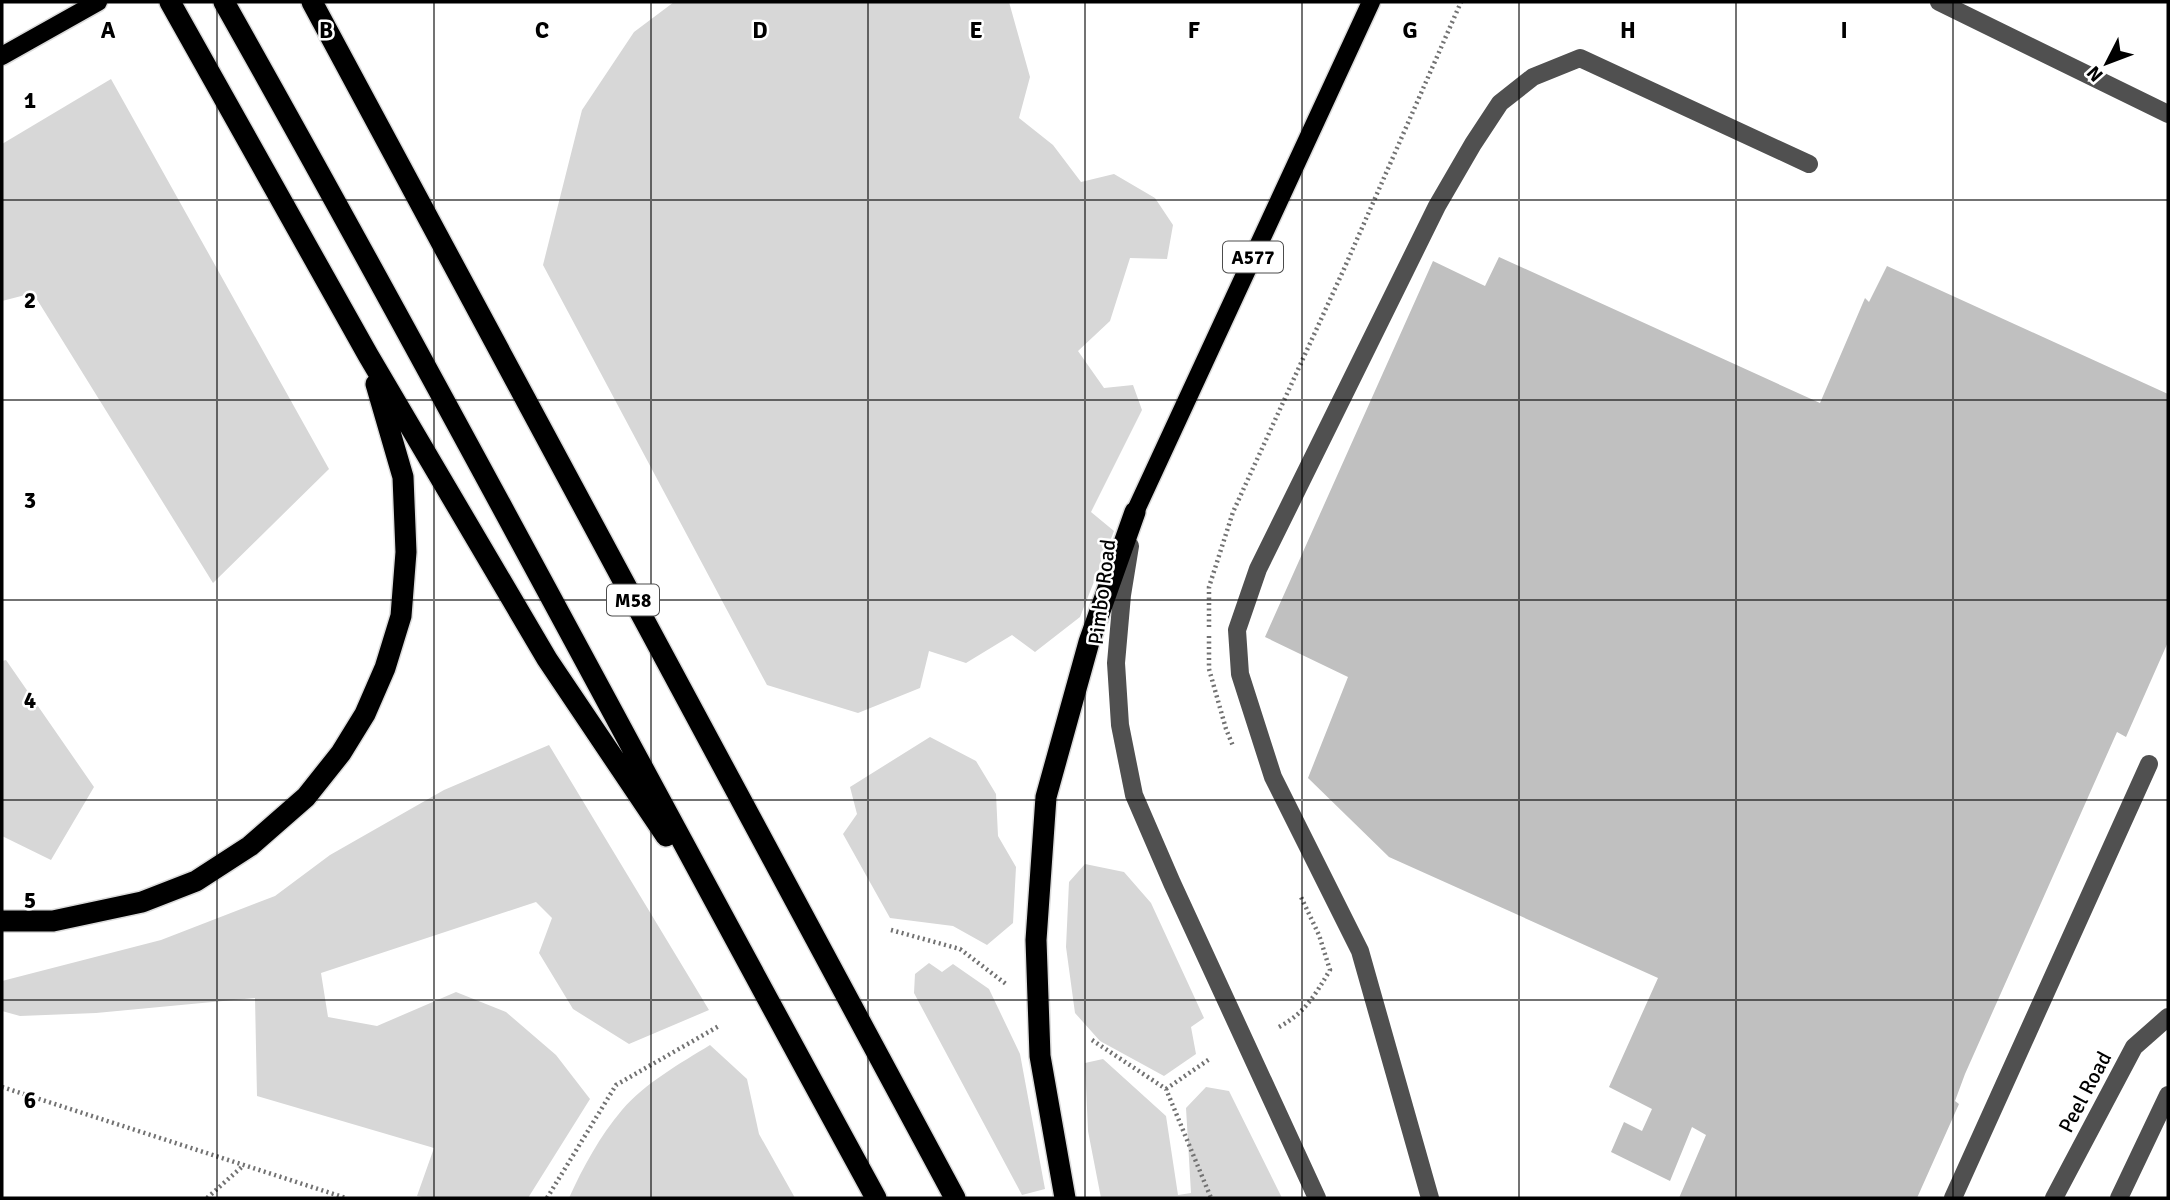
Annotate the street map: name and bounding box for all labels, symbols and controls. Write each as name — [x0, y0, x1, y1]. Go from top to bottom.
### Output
text: A — [101, 16, 116, 45]
text: B — [319, 16, 333, 45]
text: C — [535, 16, 549, 45]
text: D — [752, 16, 768, 45]
text: E — [969, 16, 983, 45]
text: F — [1188, 16, 1200, 45]
text: G — [1402, 16, 1418, 45]
text: H — [1620, 16, 1636, 45]
text: I — [1840, 16, 1848, 45]
north arrow — [2072, 28, 2142, 98]
text: N — [2082, 61, 2108, 87]
text: 1 — [24, 86, 36, 115]
road number: A577 — [1223, 242, 1283, 272]
text: 2 — [24, 286, 36, 315]
text: 3 — [24, 486, 36, 515]
street label: Pimbo Road — [1083, 538, 1121, 646]
road number: M58 — [607, 584, 659, 615]
text: 4 — [24, 686, 36, 715]
text: 5 — [24, 886, 36, 915]
street label: Peel Road — [2053, 1047, 2117, 1137]
text: 6 — [24, 1086, 36, 1115]

